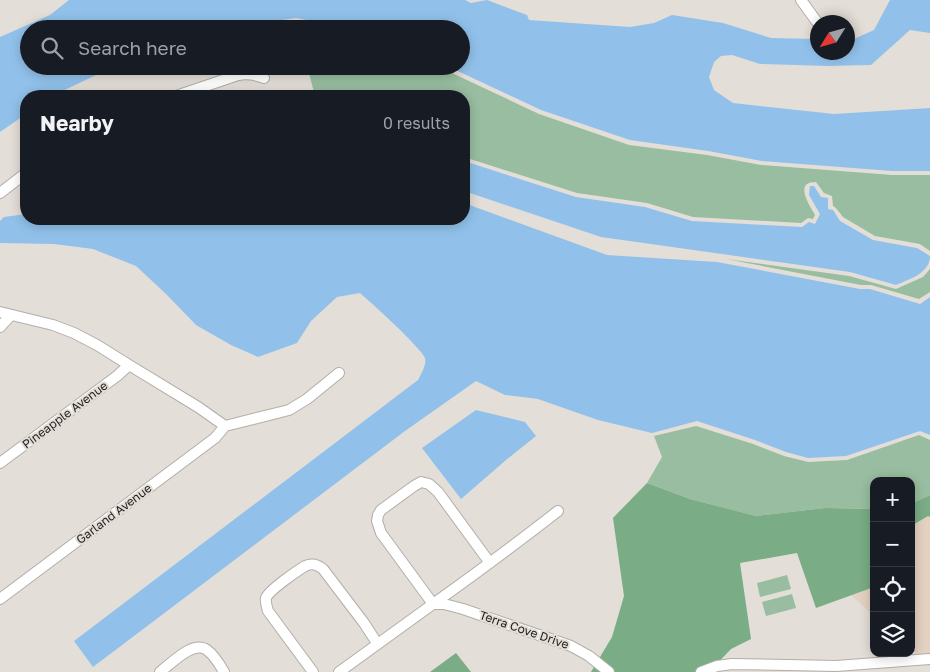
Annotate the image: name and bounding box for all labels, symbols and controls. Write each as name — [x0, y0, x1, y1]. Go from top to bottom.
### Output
north arrow — [810, 15, 855, 60]
search box — [20, 20, 470, 75]
icon: search — [38, 34, 66, 62]
text: Search here — [78, 36, 187, 59]
text: Nearby — [40, 110, 114, 136]
text: 0 results — [383, 113, 450, 133]
street label: Pineapple Avenue — [19, 378, 110, 452]
map controls — [870, 477, 915, 657]
button: + — [870, 477, 915, 522]
street label: Garland Avenue — [73, 480, 154, 547]
button: − — [870, 522, 915, 567]
button: locate — [870, 567, 915, 612]
street label: Terra Cove Drive — [477, 607, 571, 652]
button: layers — [870, 612, 915, 657]

